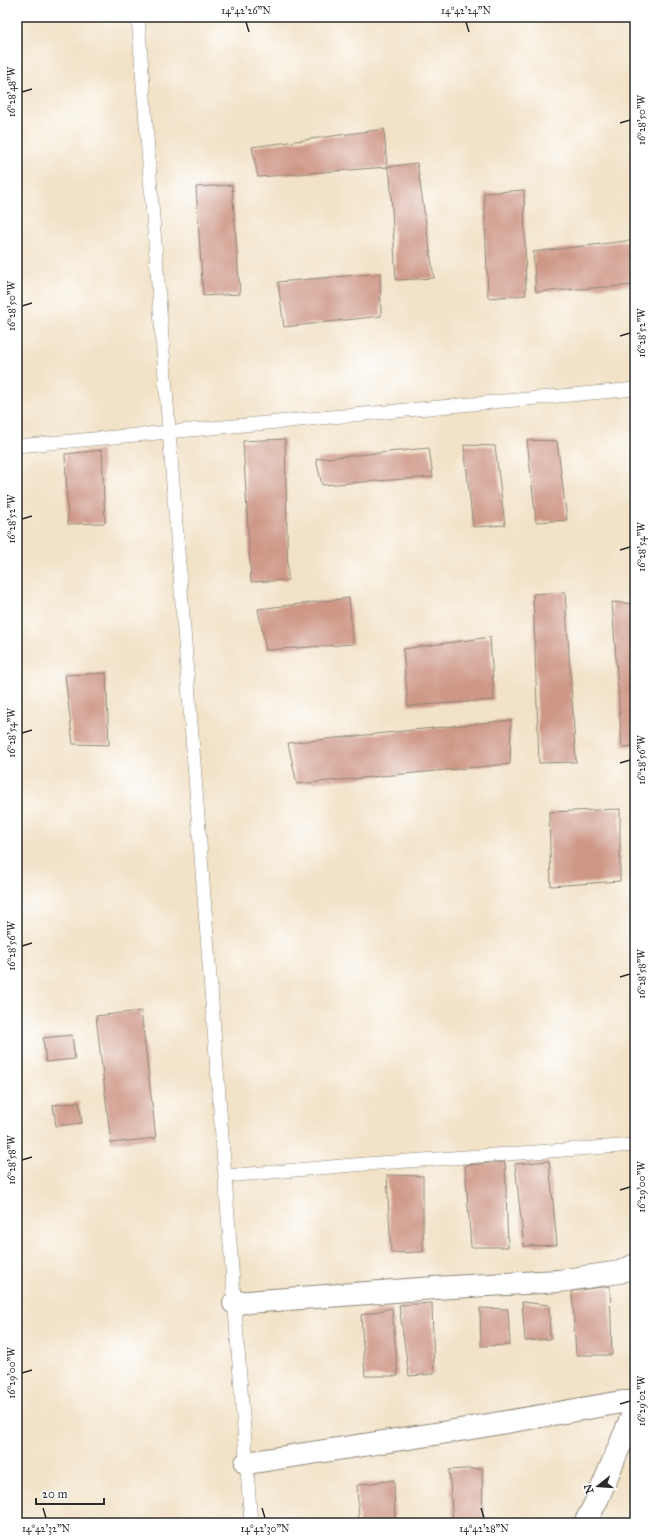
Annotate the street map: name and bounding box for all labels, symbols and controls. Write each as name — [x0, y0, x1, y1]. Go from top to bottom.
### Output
text: 14°42'26"N — [221, 5, 271, 17]
text: 14°42'24"N — [441, 5, 491, 17]
text: 16°28'48"W — [6, 66, 18, 117]
text: 16°28'50"W — [636, 94, 648, 145]
text: 16°28'50"W — [6, 280, 18, 331]
text: 16°28'52"W — [636, 308, 648, 358]
text: 16°28'52"W — [6, 494, 18, 544]
text: 16°28'54"W — [636, 522, 648, 572]
text: 16°28'54"W — [6, 708, 18, 758]
text: 16°28'56"W — [636, 735, 648, 785]
text: 16°28'56"W — [6, 921, 18, 971]
text: 16°28'58"W — [636, 949, 648, 999]
text: 16°28'58"W — [6, 1135, 18, 1185]
text: 16°29'00"W — [636, 1161, 648, 1213]
text: 16°29'00"W — [6, 1347, 18, 1399]
text: 16°29'02"W — [636, 1375, 648, 1426]
north arrow — [578, 1466, 618, 1506]
scale bar — [36, 1480, 104, 1506]
text: N — [581, 1482, 596, 1495]
text: 20 m — [42, 1487, 68, 1501]
text: 14°42'32"N — [22, 1523, 71, 1535]
text: 14°42'30"N — [240, 1523, 290, 1535]
text: 14°42'28"N — [459, 1523, 509, 1535]

